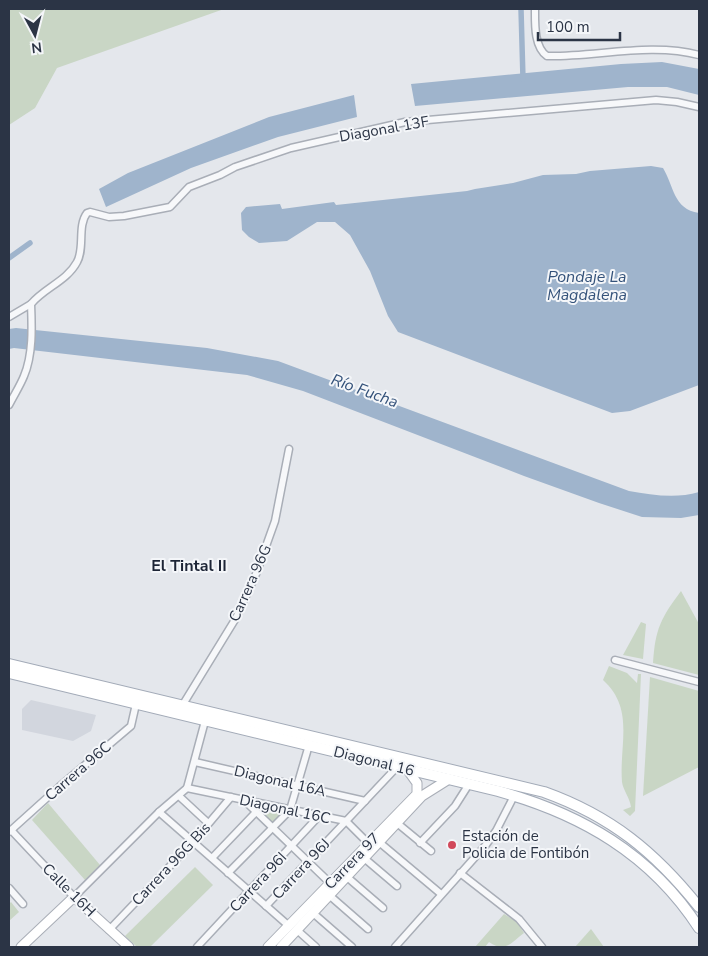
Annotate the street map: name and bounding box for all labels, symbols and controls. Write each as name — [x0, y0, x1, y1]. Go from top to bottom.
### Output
north arrow — [10, 10, 60, 60]
scale bar — [538, 10, 620, 42]
text: 100 m — [546, 17, 590, 37]
text: N — [30, 37, 43, 57]
street label: Diagonal 13F — [338, 111, 430, 147]
water label: Pondaje La Magdalena — [547, 266, 627, 306]
water label: Río Fucha — [328, 369, 401, 413]
street label: Carrera 96G — [224, 541, 276, 625]
district label: El Tintal II — [151, 555, 227, 577]
street label: Carrera 96C — [41, 737, 115, 805]
street label: Diagonal 16 — [332, 741, 416, 781]
street label: Diagonal 16A — [232, 761, 328, 801]
street label: Diagonal 16C — [238, 790, 332, 828]
street label: Carrera 96G Bis — [127, 818, 215, 910]
place label: Estación de Policia de Fontibón — [462, 826, 589, 863]
street label: Carrera 97 — [320, 828, 384, 894]
street label: Carrera 96J — [268, 834, 334, 904]
marker: Estación de Policia de Fontibón — [446, 839, 458, 851]
street label: Carrera 96I — [225, 848, 291, 916]
street label: Calle 16H — [38, 859, 100, 921]

